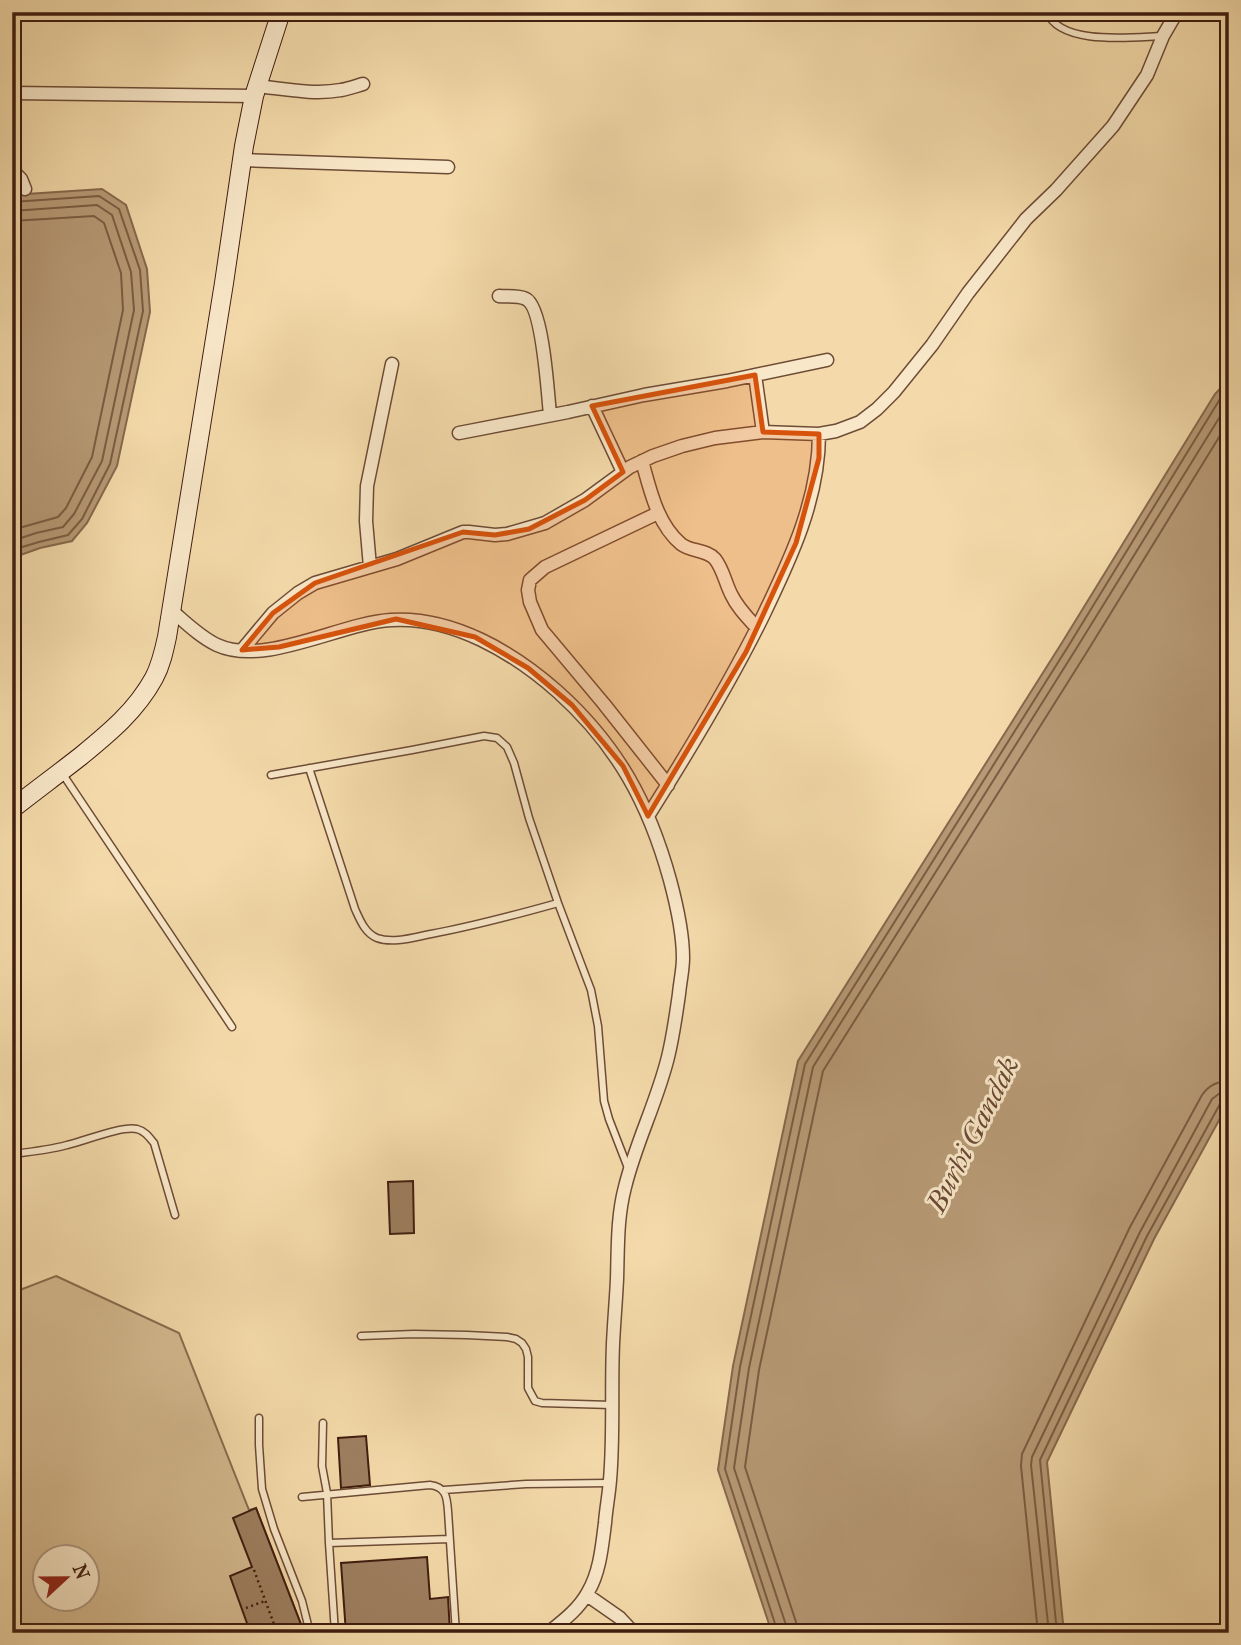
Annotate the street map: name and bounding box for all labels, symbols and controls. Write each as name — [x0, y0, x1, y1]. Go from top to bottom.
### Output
water label: Burhi Gandak — [918, 1051, 1026, 1219]
north arrow — [32, 1544, 102, 1614]
text: N — [68, 1561, 94, 1583]

